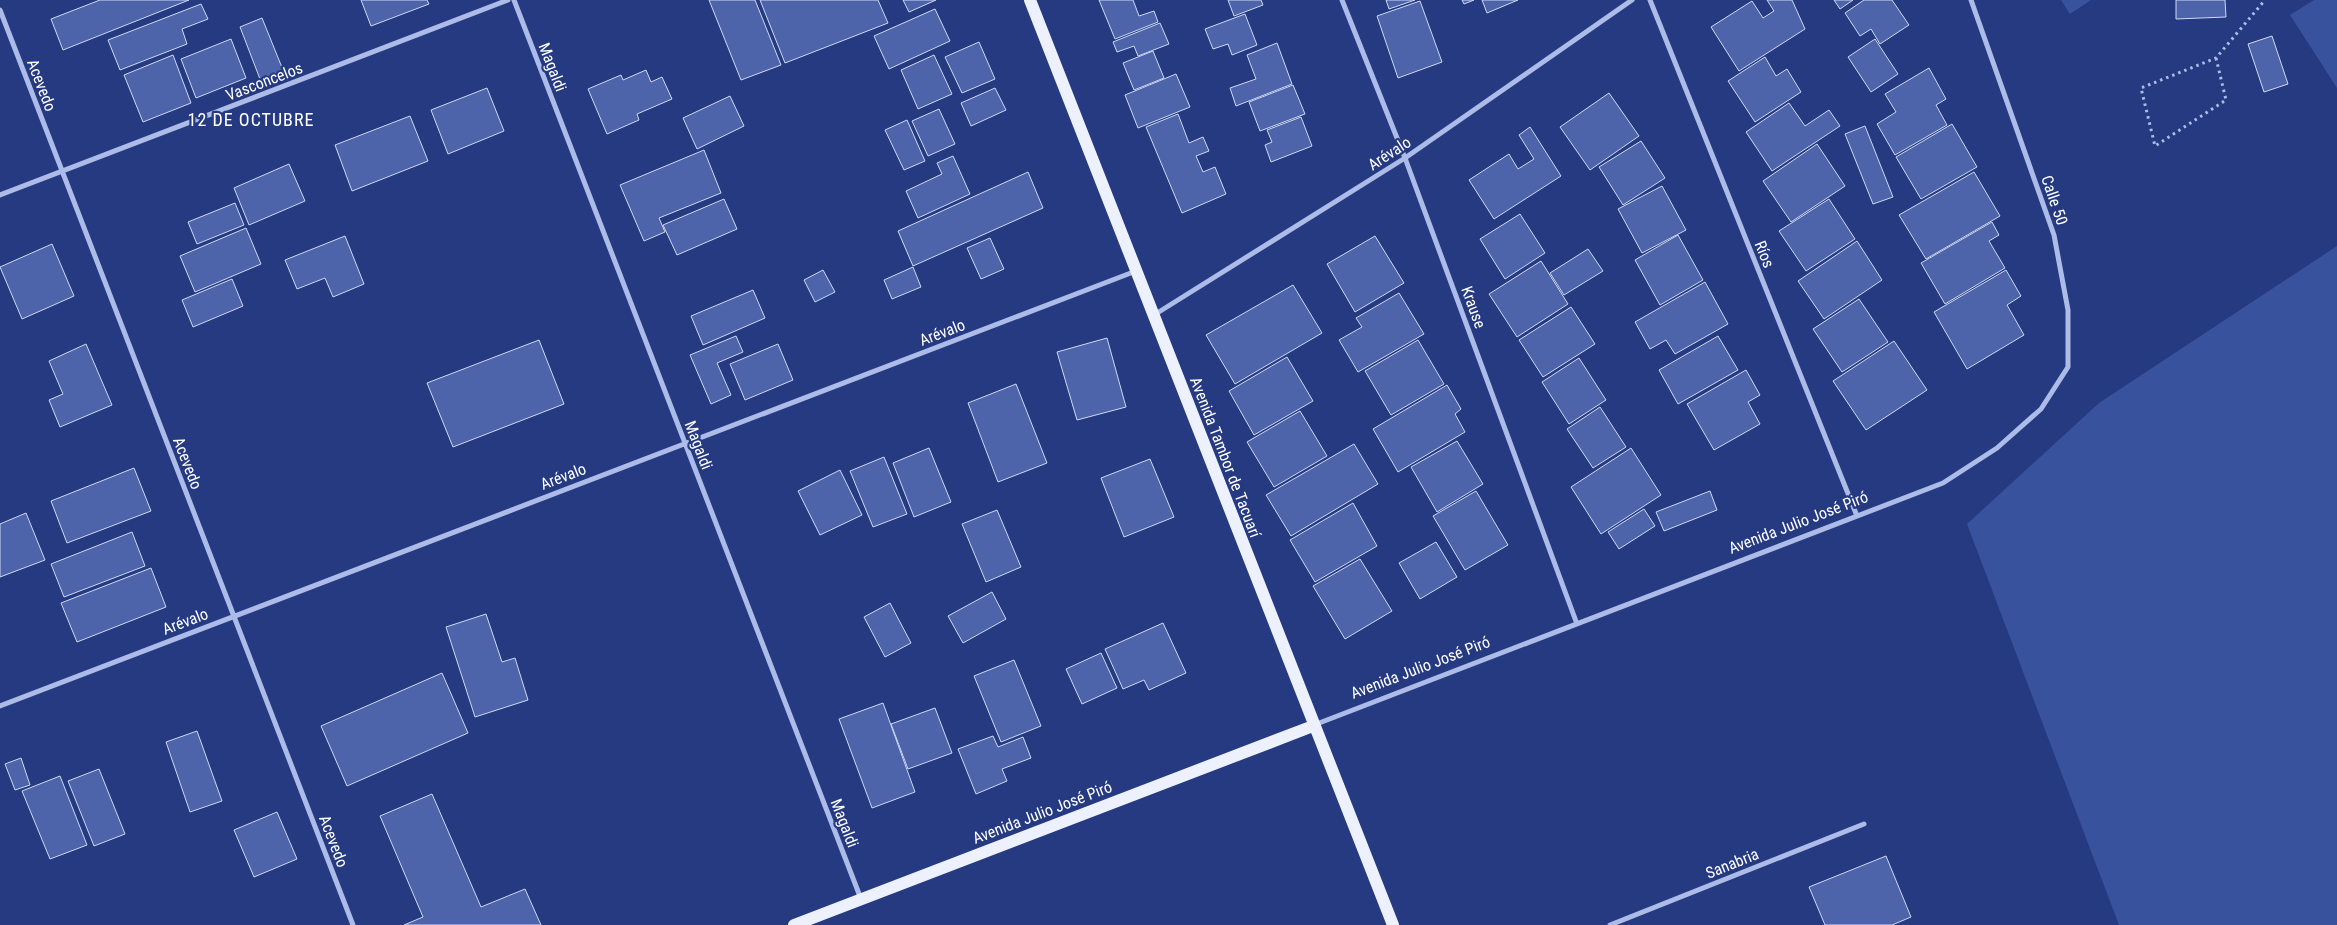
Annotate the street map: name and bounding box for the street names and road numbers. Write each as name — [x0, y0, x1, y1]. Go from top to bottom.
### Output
street label: Magaldi — [535, 40, 570, 94]
street label: Acevedo — [23, 56, 60, 114]
street label: Vasconcelos — [223, 58, 305, 105]
street label: Arévalo — [1364, 133, 1414, 174]
street label: Calle 50 — [2037, 173, 2072, 227]
street label: Ríos — [1751, 238, 1779, 271]
street label: Krause — [1457, 283, 1490, 331]
street label: Arévalo — [917, 315, 968, 350]
street label: Avenida Tambor de Tacuarí — [1186, 374, 1265, 541]
street label: Magaldi — [681, 418, 716, 472]
street label: Acevedo — [169, 434, 206, 492]
street label: Arévalo — [538, 459, 589, 494]
street label: Avenida Julio José Piró — [1726, 487, 1871, 558]
street label: Arévalo — [160, 604, 211, 639]
street label: Avenida Julio José Piró — [1348, 632, 1493, 703]
street label: Avenida Julio José Piró — [970, 777, 1115, 848]
street label: Magaldi — [827, 796, 862, 850]
street label: Acevedo — [315, 812, 352, 870]
street label: Sanabria — [1703, 844, 1761, 883]

